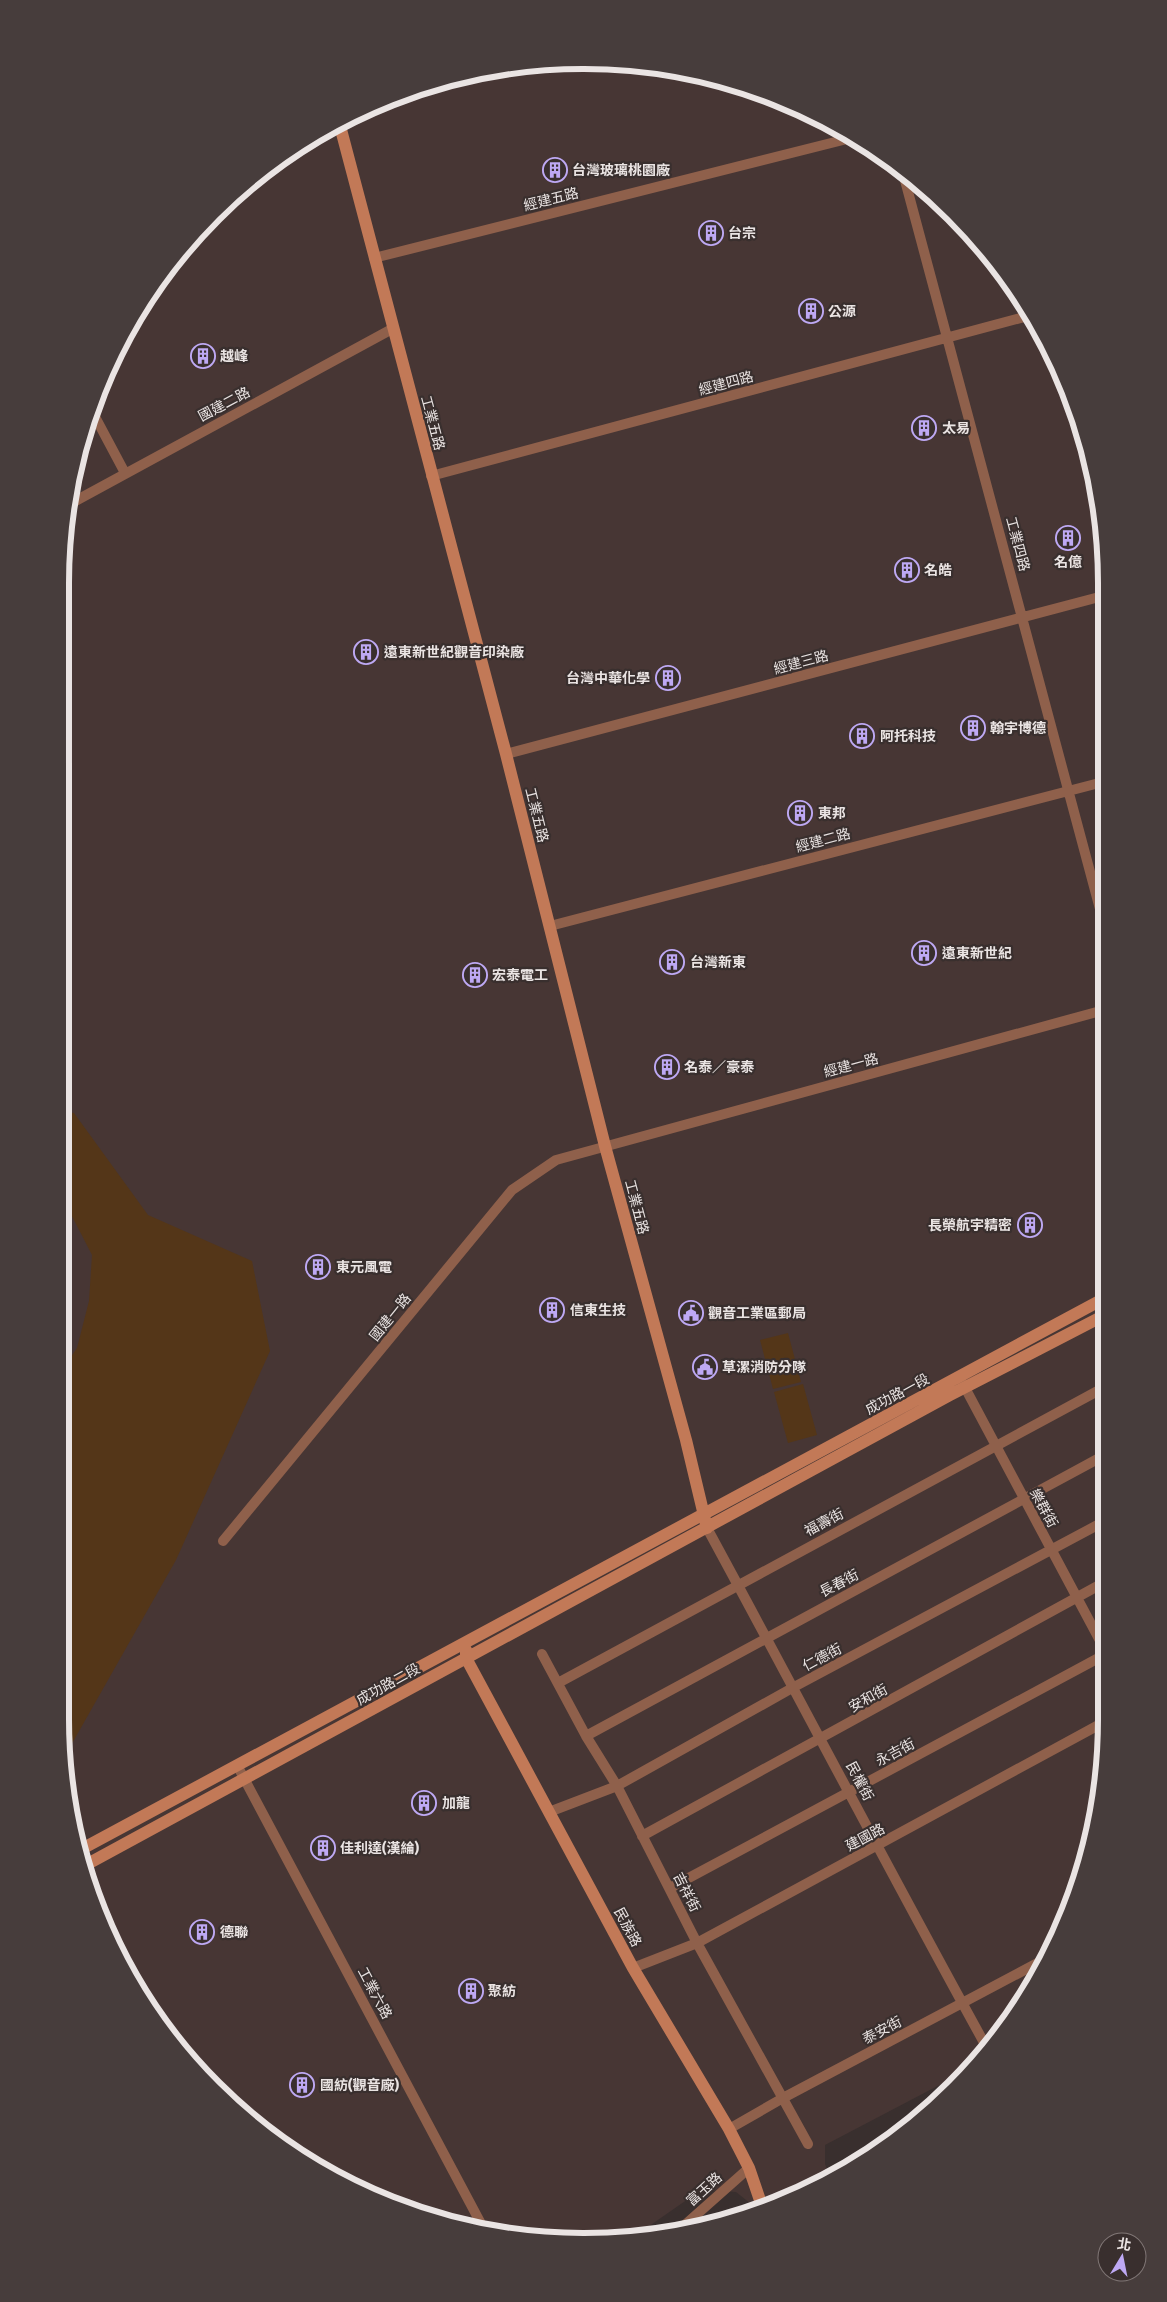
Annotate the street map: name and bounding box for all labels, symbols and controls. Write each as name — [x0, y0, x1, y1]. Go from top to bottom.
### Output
building icon: 台灣玻璃桃園廠 — [542, 157, 568, 183]
place label: 台灣玻璃桃園廠 — [572, 162, 670, 179]
street label: 經建五路 — [522, 184, 580, 215]
building icon: 台宗 — [698, 220, 724, 246]
place label: 台宗 — [728, 225, 756, 242]
building icon: 公源 — [798, 298, 824, 324]
place label: 公源 — [828, 303, 856, 320]
building icon: 越峰 — [190, 343, 216, 369]
place label: 越峰 — [220, 348, 248, 365]
street label: 經建四路 — [697, 368, 755, 399]
street label: 國建二路 — [196, 384, 253, 425]
street label: 工業五路 — [417, 394, 448, 452]
building icon: 太易 — [911, 415, 937, 441]
place label: 太易 — [942, 420, 970, 437]
street label: 工業四路 — [1002, 515, 1033, 573]
building icon: 名億 — [1055, 525, 1081, 551]
place label: 名億 — [1054, 554, 1082, 571]
building icon: 名皓 — [894, 557, 920, 583]
place label: 名皓 — [924, 562, 952, 579]
building icon: 遠東新世紀觀音印染廠 — [353, 639, 379, 665]
place label: 遠東新世紀觀音印染廠 — [384, 644, 524, 661]
street label: 經建三路 — [772, 647, 830, 678]
building icon: 台灣中華化學 — [655, 665, 681, 691]
place label: 台灣中華化學 — [566, 670, 650, 687]
building icon: 翰宇博德 — [960, 715, 986, 741]
place label: 翰宇博德 — [990, 720, 1046, 737]
building icon: 阿托科技 — [849, 723, 875, 749]
place label: 阿托科技 — [880, 728, 936, 745]
street label: 工業五路 — [521, 786, 552, 844]
building icon: 東邦 — [787, 800, 813, 826]
place label: 東邦 — [818, 805, 846, 822]
street label: 經建二路 — [794, 825, 852, 856]
building icon: 遠東新世紀 — [911, 940, 937, 966]
place label: 遠東新世紀 — [942, 945, 1012, 962]
building icon: 台灣新東 — [659, 949, 685, 975]
place label: 台灣新東 — [690, 954, 746, 971]
building icon: 宏泰電工 — [462, 962, 488, 988]
place label: 宏泰電工 — [492, 967, 548, 984]
street label: 經建一路 — [822, 1050, 880, 1081]
building icon: 名泰／豪泰 — [654, 1054, 680, 1080]
place label: 名泰／豪泰 — [684, 1059, 755, 1076]
street label: 工業五路 — [621, 1178, 652, 1236]
building icon: 長榮航宇精密 — [1017, 1212, 1043, 1238]
place label: 長榮航宇精密 — [928, 1217, 1012, 1234]
building icon: 東元風電 — [305, 1254, 331, 1280]
place label: 東元風電 — [336, 1259, 392, 1276]
street label: 國建一路 — [366, 1290, 415, 1344]
building icon: 信東生技 — [539, 1297, 565, 1323]
public building icon: 觀音工業區郵局 — [678, 1300, 704, 1326]
place label: 信東生技 — [570, 1302, 626, 1319]
place label: 觀音工業區郵局 — [708, 1305, 806, 1322]
public building icon: 草漯消防分隊 — [692, 1354, 718, 1380]
place label: 草漯消防分隊 — [722, 1359, 806, 1376]
street label: 成功路一段 — [862, 1371, 932, 1418]
street label: 樂群街 — [1026, 1486, 1061, 1531]
street label: 福壽街 — [802, 1505, 847, 1540]
street label: 長春街 — [817, 1566, 862, 1601]
street label: 仁德街 — [800, 1640, 845, 1675]
street label: 成功路二段 — [354, 1660, 423, 1709]
street label: 安和街 — [846, 1681, 891, 1716]
street label: 永吉街 — [873, 1735, 918, 1770]
street label: 民權街 — [842, 1759, 877, 1804]
building icon: 加龍 — [411, 1790, 437, 1816]
place label: 加龍 — [442, 1795, 470, 1812]
street label: 建國路 — [843, 1820, 888, 1855]
building icon: 佳利達(漢綸) — [310, 1835, 336, 1861]
place label: 佳利達(漢綸) — [340, 1840, 420, 1857]
street label: 吉祥街 — [669, 1870, 704, 1915]
street label: 民族路 — [610, 1905, 645, 1950]
building icon: 德聯 — [189, 1919, 215, 1945]
place label: 德聯 — [220, 1924, 248, 1941]
street label: 工業六路 — [354, 1965, 395, 2022]
building icon: 聚紡 — [458, 1978, 484, 2004]
place label: 聚紡 — [488, 1983, 516, 2000]
street label: 泰安街 — [860, 2013, 905, 2048]
building icon: 國紡(觀音廠) — [289, 2072, 315, 2098]
place label: 國紡(觀音廠) — [320, 2077, 400, 2094]
street label: 富玉路 — [683, 2169, 726, 2210]
north arrow — [1097, 2232, 1147, 2282]
text: 北 — [1116, 2235, 1133, 2254]

